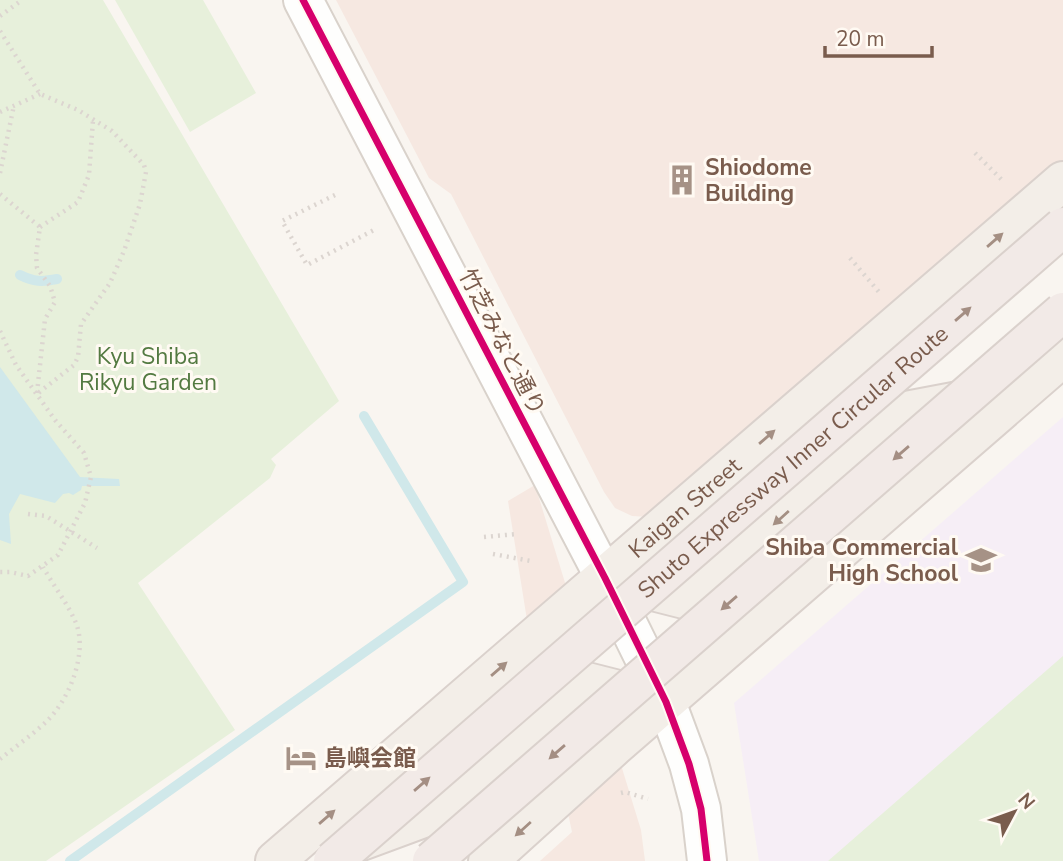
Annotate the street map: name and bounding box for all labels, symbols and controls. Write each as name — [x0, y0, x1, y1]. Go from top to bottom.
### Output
scale bar — [825, 14, 932, 58]
text: 20 m — [836, 25, 885, 53]
place label: Shiodome Building — [705, 152, 812, 209]
building icon: Shiodome Building — [665, 163, 699, 197]
one-way arrow — [986, 233, 1003, 248]
street label: 竹芝みなと通り — [452, 263, 552, 421]
one-way arrow — [955, 307, 972, 322]
street label: Shuto Expressway Inner Circular Route — [631, 318, 955, 605]
park label: Kyu Shiba Rikyu Garden — [79, 341, 217, 398]
one-way arrow — [759, 430, 776, 445]
one-way arrow — [892, 445, 909, 460]
street label: Kaigan Street — [622, 450, 748, 565]
one-way arrow — [773, 510, 790, 525]
place label: Shiba Commercial High School — [765, 532, 959, 589]
school or university icon: Shiba Commercial High School — [964, 543, 998, 577]
one-way arrow — [720, 595, 738, 611]
one-way arrow — [491, 662, 508, 677]
hotel icon: 島嶼会館 — [284, 741, 318, 775]
place label: 島嶼会館 — [324, 743, 416, 774]
one-way arrow — [548, 744, 566, 760]
one-way arrow — [413, 777, 430, 792]
north arrow — [979, 777, 1049, 847]
text: N — [1012, 788, 1041, 815]
one-way arrow — [318, 810, 335, 825]
one-way arrow — [514, 821, 532, 837]

